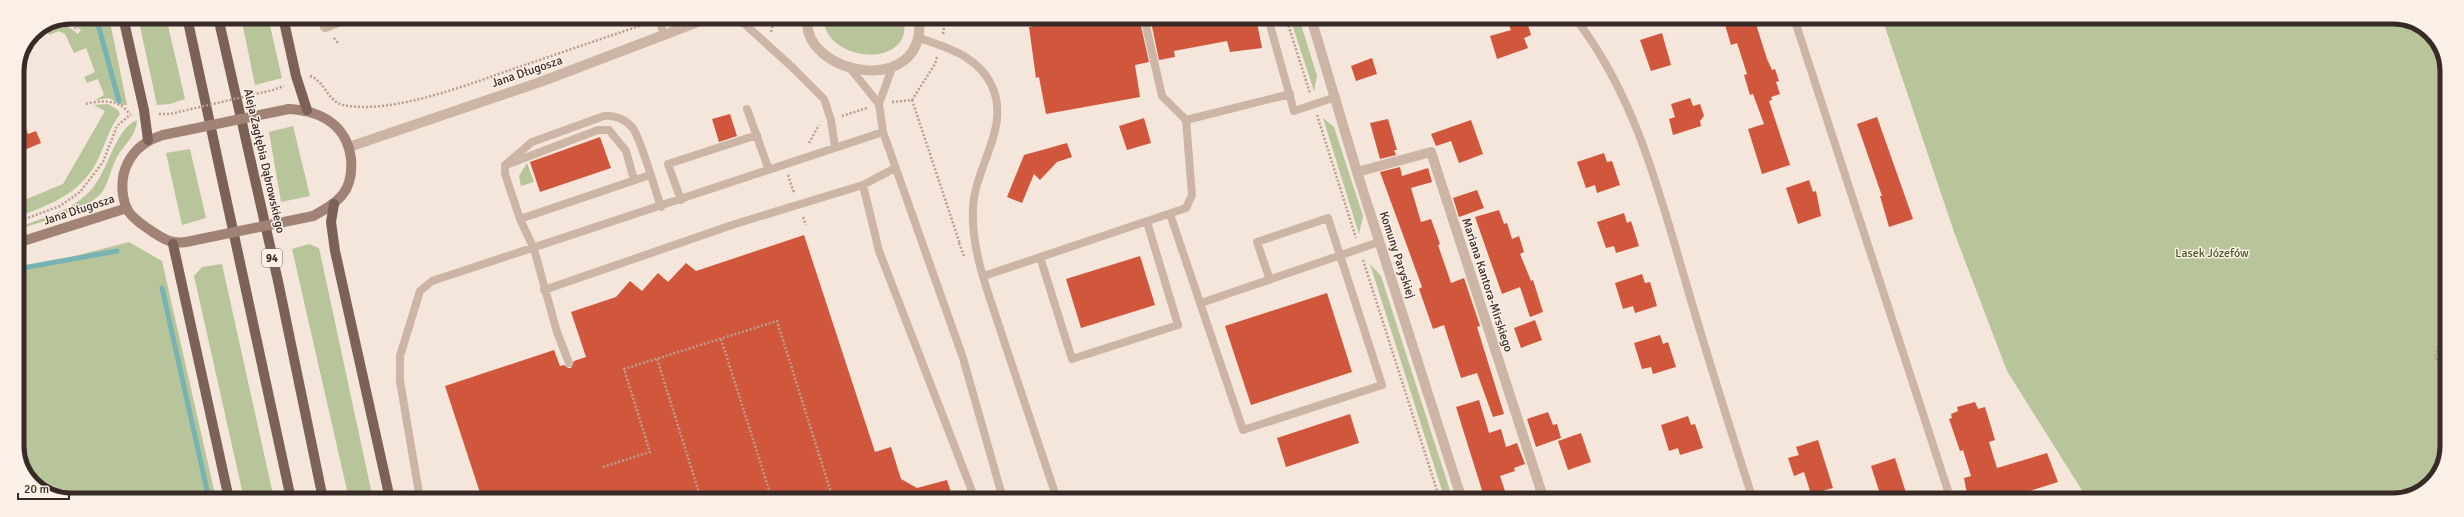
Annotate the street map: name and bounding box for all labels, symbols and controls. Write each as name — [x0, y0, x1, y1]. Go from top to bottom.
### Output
street label: Jana Długosza — [490, 53, 564, 91]
street label: Aleja Zagłębia Dąbrowskiego — [240, 87, 288, 235]
street label: Jana Długosza — [41, 191, 117, 229]
street label: Komuny Paryskiej — [1376, 210, 1418, 300]
street label: Mariana Kantora-Mirskiego — [1458, 216, 1516, 354]
park label: Lasek Józefów — [2175, 246, 2249, 261]
road number: 94 — [262, 249, 282, 267]
scale bar — [18, 475, 69, 501]
text: 20 m — [24, 482, 49, 497]

